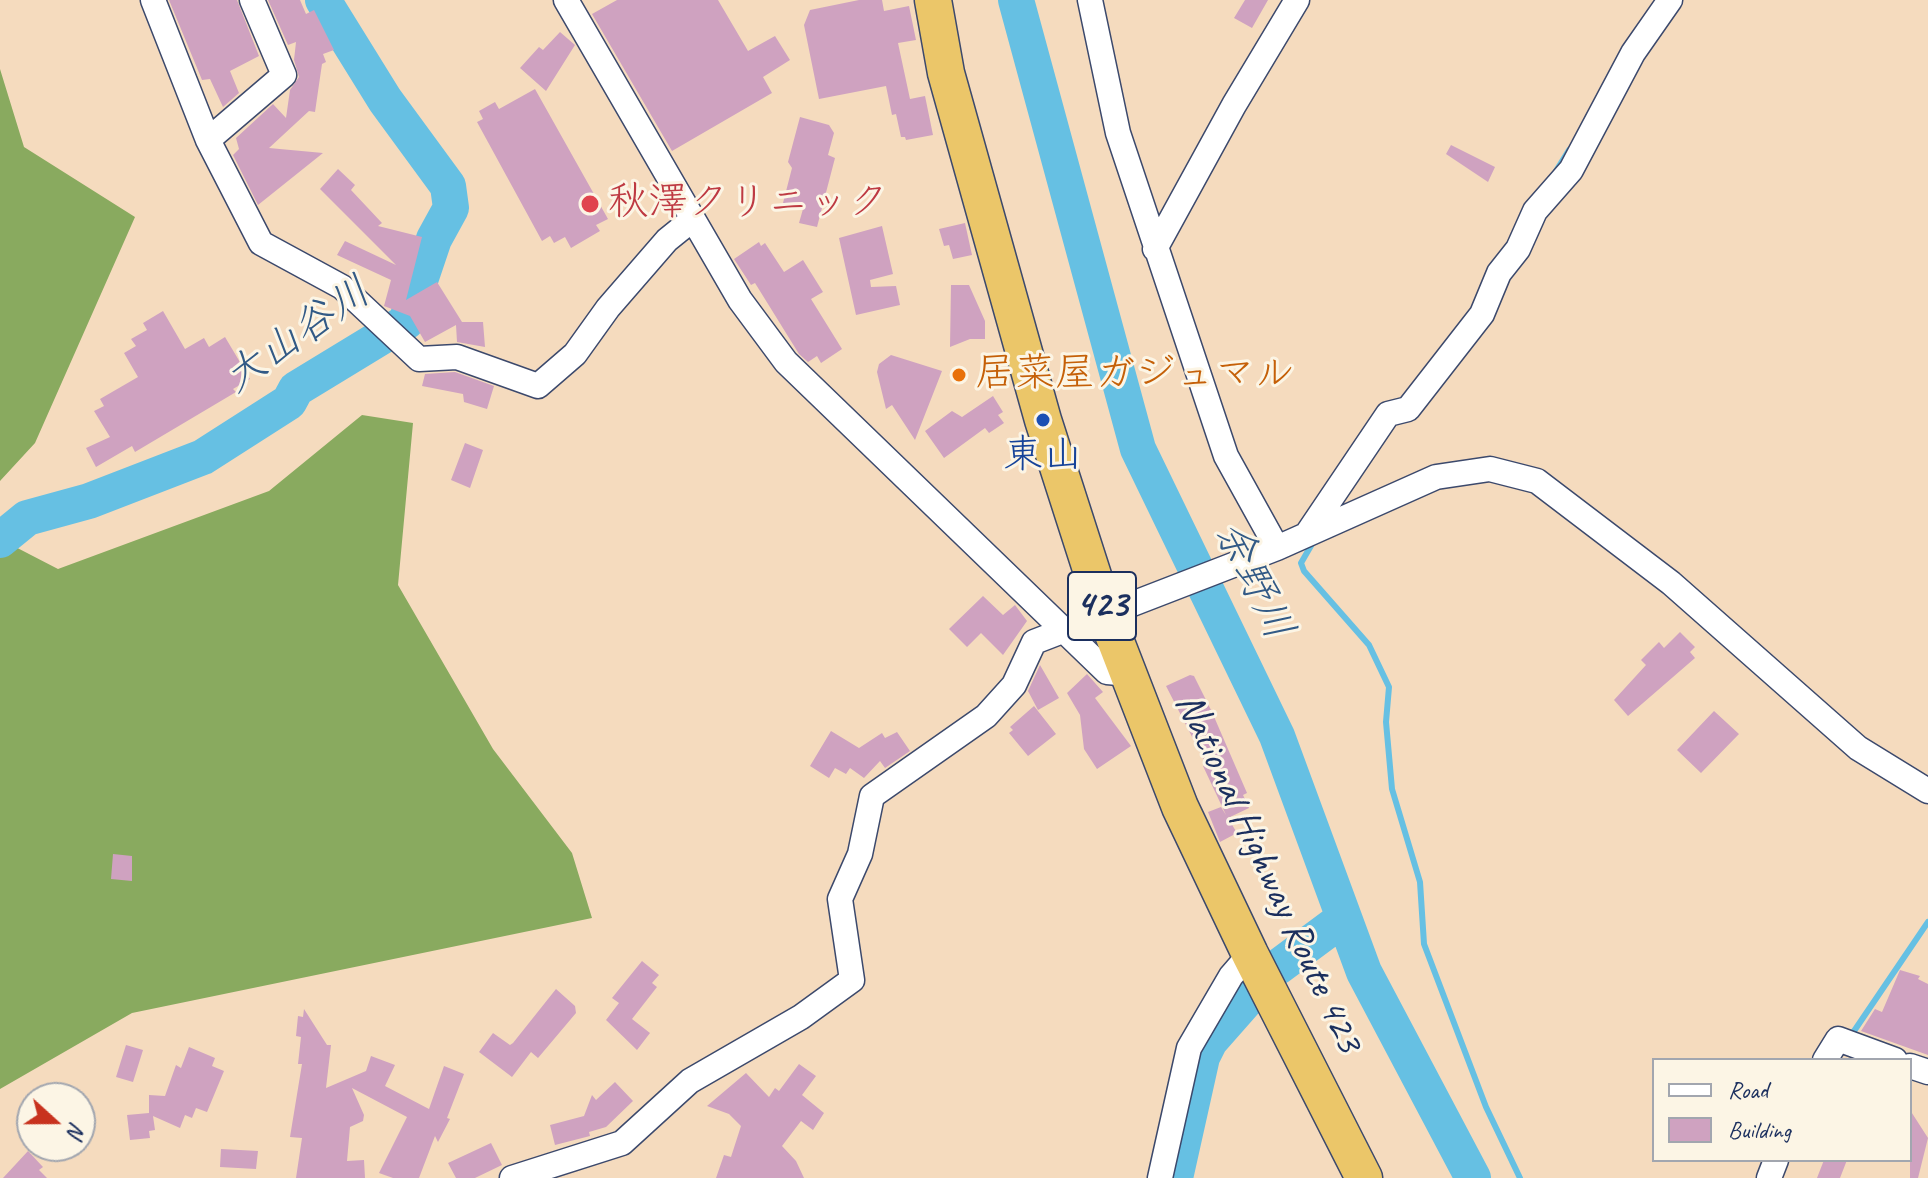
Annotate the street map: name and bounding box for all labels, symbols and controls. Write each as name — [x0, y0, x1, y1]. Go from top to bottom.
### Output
place label: 秋澤クリニック — [608, 180, 888, 228]
marker: 秋澤クリニック — [579, 193, 601, 215]
water label: 大山谷川 — [215, 267, 381, 405]
place label: 居菜屋ガジュマル — [975, 351, 1295, 399]
marker: 居菜屋ガジュマル — [950, 366, 968, 384]
marker: 東山 — [1034, 411, 1052, 429]
place label: 東山 — [1003, 433, 1083, 481]
water label: 余野川 — [1203, 513, 1303, 649]
road number: 423 — [1068, 572, 1136, 640]
street label: National Highway Route 423 — [1164, 686, 1372, 1060]
legend — [1652, 1058, 1912, 1162]
text: Road — [1728, 1075, 1768, 1105]
north arrow — [16, 1082, 96, 1162]
text: Building — [1728, 1115, 1791, 1145]
text: N — [61, 1119, 92, 1141]

